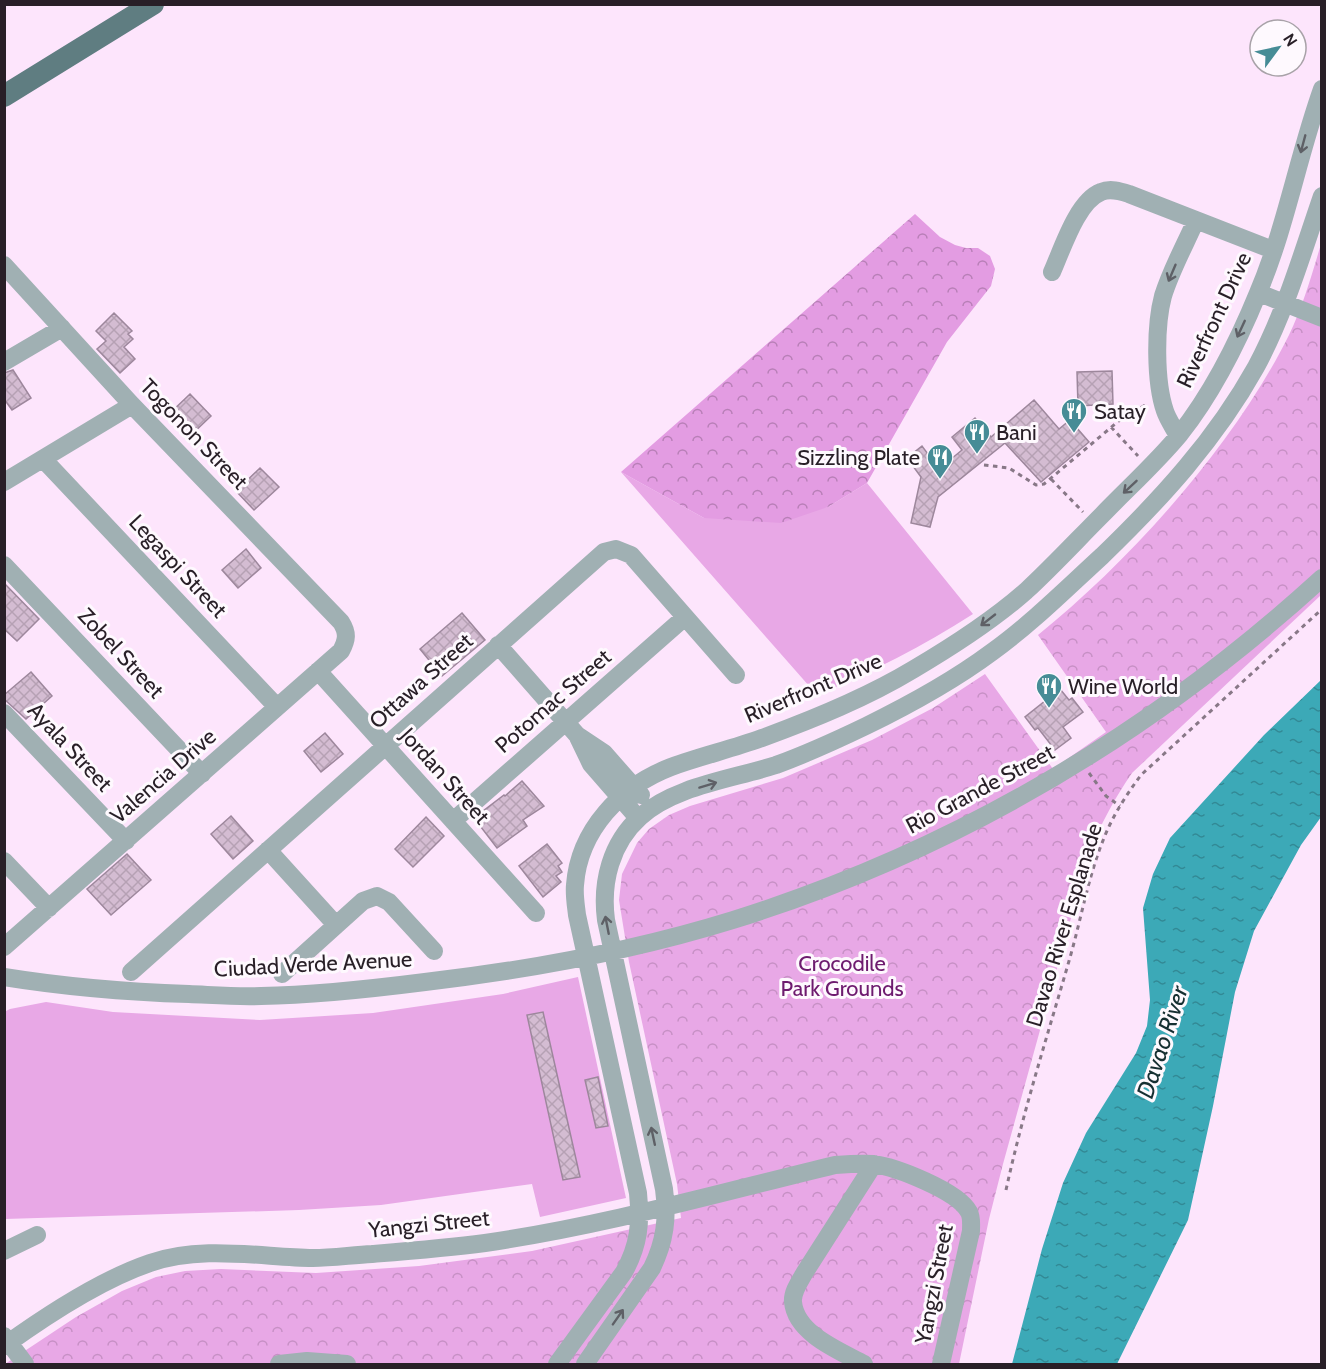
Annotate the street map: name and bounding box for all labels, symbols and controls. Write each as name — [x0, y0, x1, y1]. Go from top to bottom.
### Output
north arrow — [1248, 18, 1308, 78]
text: N — [1279, 30, 1301, 50]
one-way arrow — [1297, 134, 1309, 153]
street label: Riverfront Drive — [1171, 248, 1257, 392]
one-way arrow — [1166, 263, 1177, 282]
one-way arrow — [1235, 319, 1247, 337]
street label: Togonon Street — [135, 373, 254, 495]
restaurant icon: Satay — [1059, 396, 1089, 434]
place label: Satay — [1094, 398, 1146, 425]
restaurant icon: Bani — [962, 417, 992, 455]
place label: Bani — [996, 419, 1037, 446]
restaurant icon: Sizzling Plate — [925, 442, 955, 480]
place label: Sizzling Plate — [797, 444, 920, 471]
one-way arrow — [1123, 480, 1138, 494]
street label: Legaspi Street — [123, 509, 233, 624]
street label: Zobel Street — [72, 602, 170, 704]
one-way arrow — [981, 614, 997, 627]
street label: Ottawa Street — [364, 627, 479, 735]
street label: Potomac Street — [489, 643, 617, 759]
street label: Riverfront Drive — [740, 647, 886, 729]
restaurant icon: Wine World — [1034, 671, 1064, 709]
place label: Wine World — [1068, 673, 1178, 700]
street label: Ayala Street — [22, 697, 118, 797]
street label: Jordan Street — [394, 721, 496, 830]
street label: Valencia Drive — [105, 723, 221, 829]
street label: Rio Grande Street — [901, 738, 1059, 839]
one-way arrow — [698, 779, 717, 790]
street label: Davao River Esplanade — [1020, 820, 1108, 1030]
one-way arrow — [601, 916, 612, 935]
street label: Ciudad Verde Avenue — [213, 945, 413, 983]
park label: Crocodile Park Grounds — [780, 950, 904, 1002]
water label: Davao River — [1130, 981, 1194, 1102]
one-way arrow — [646, 1127, 658, 1146]
street label: Yangzi Street — [366, 1204, 491, 1244]
street label: Yangzi Street — [909, 1221, 959, 1347]
one-way arrow — [612, 1309, 624, 1325]

